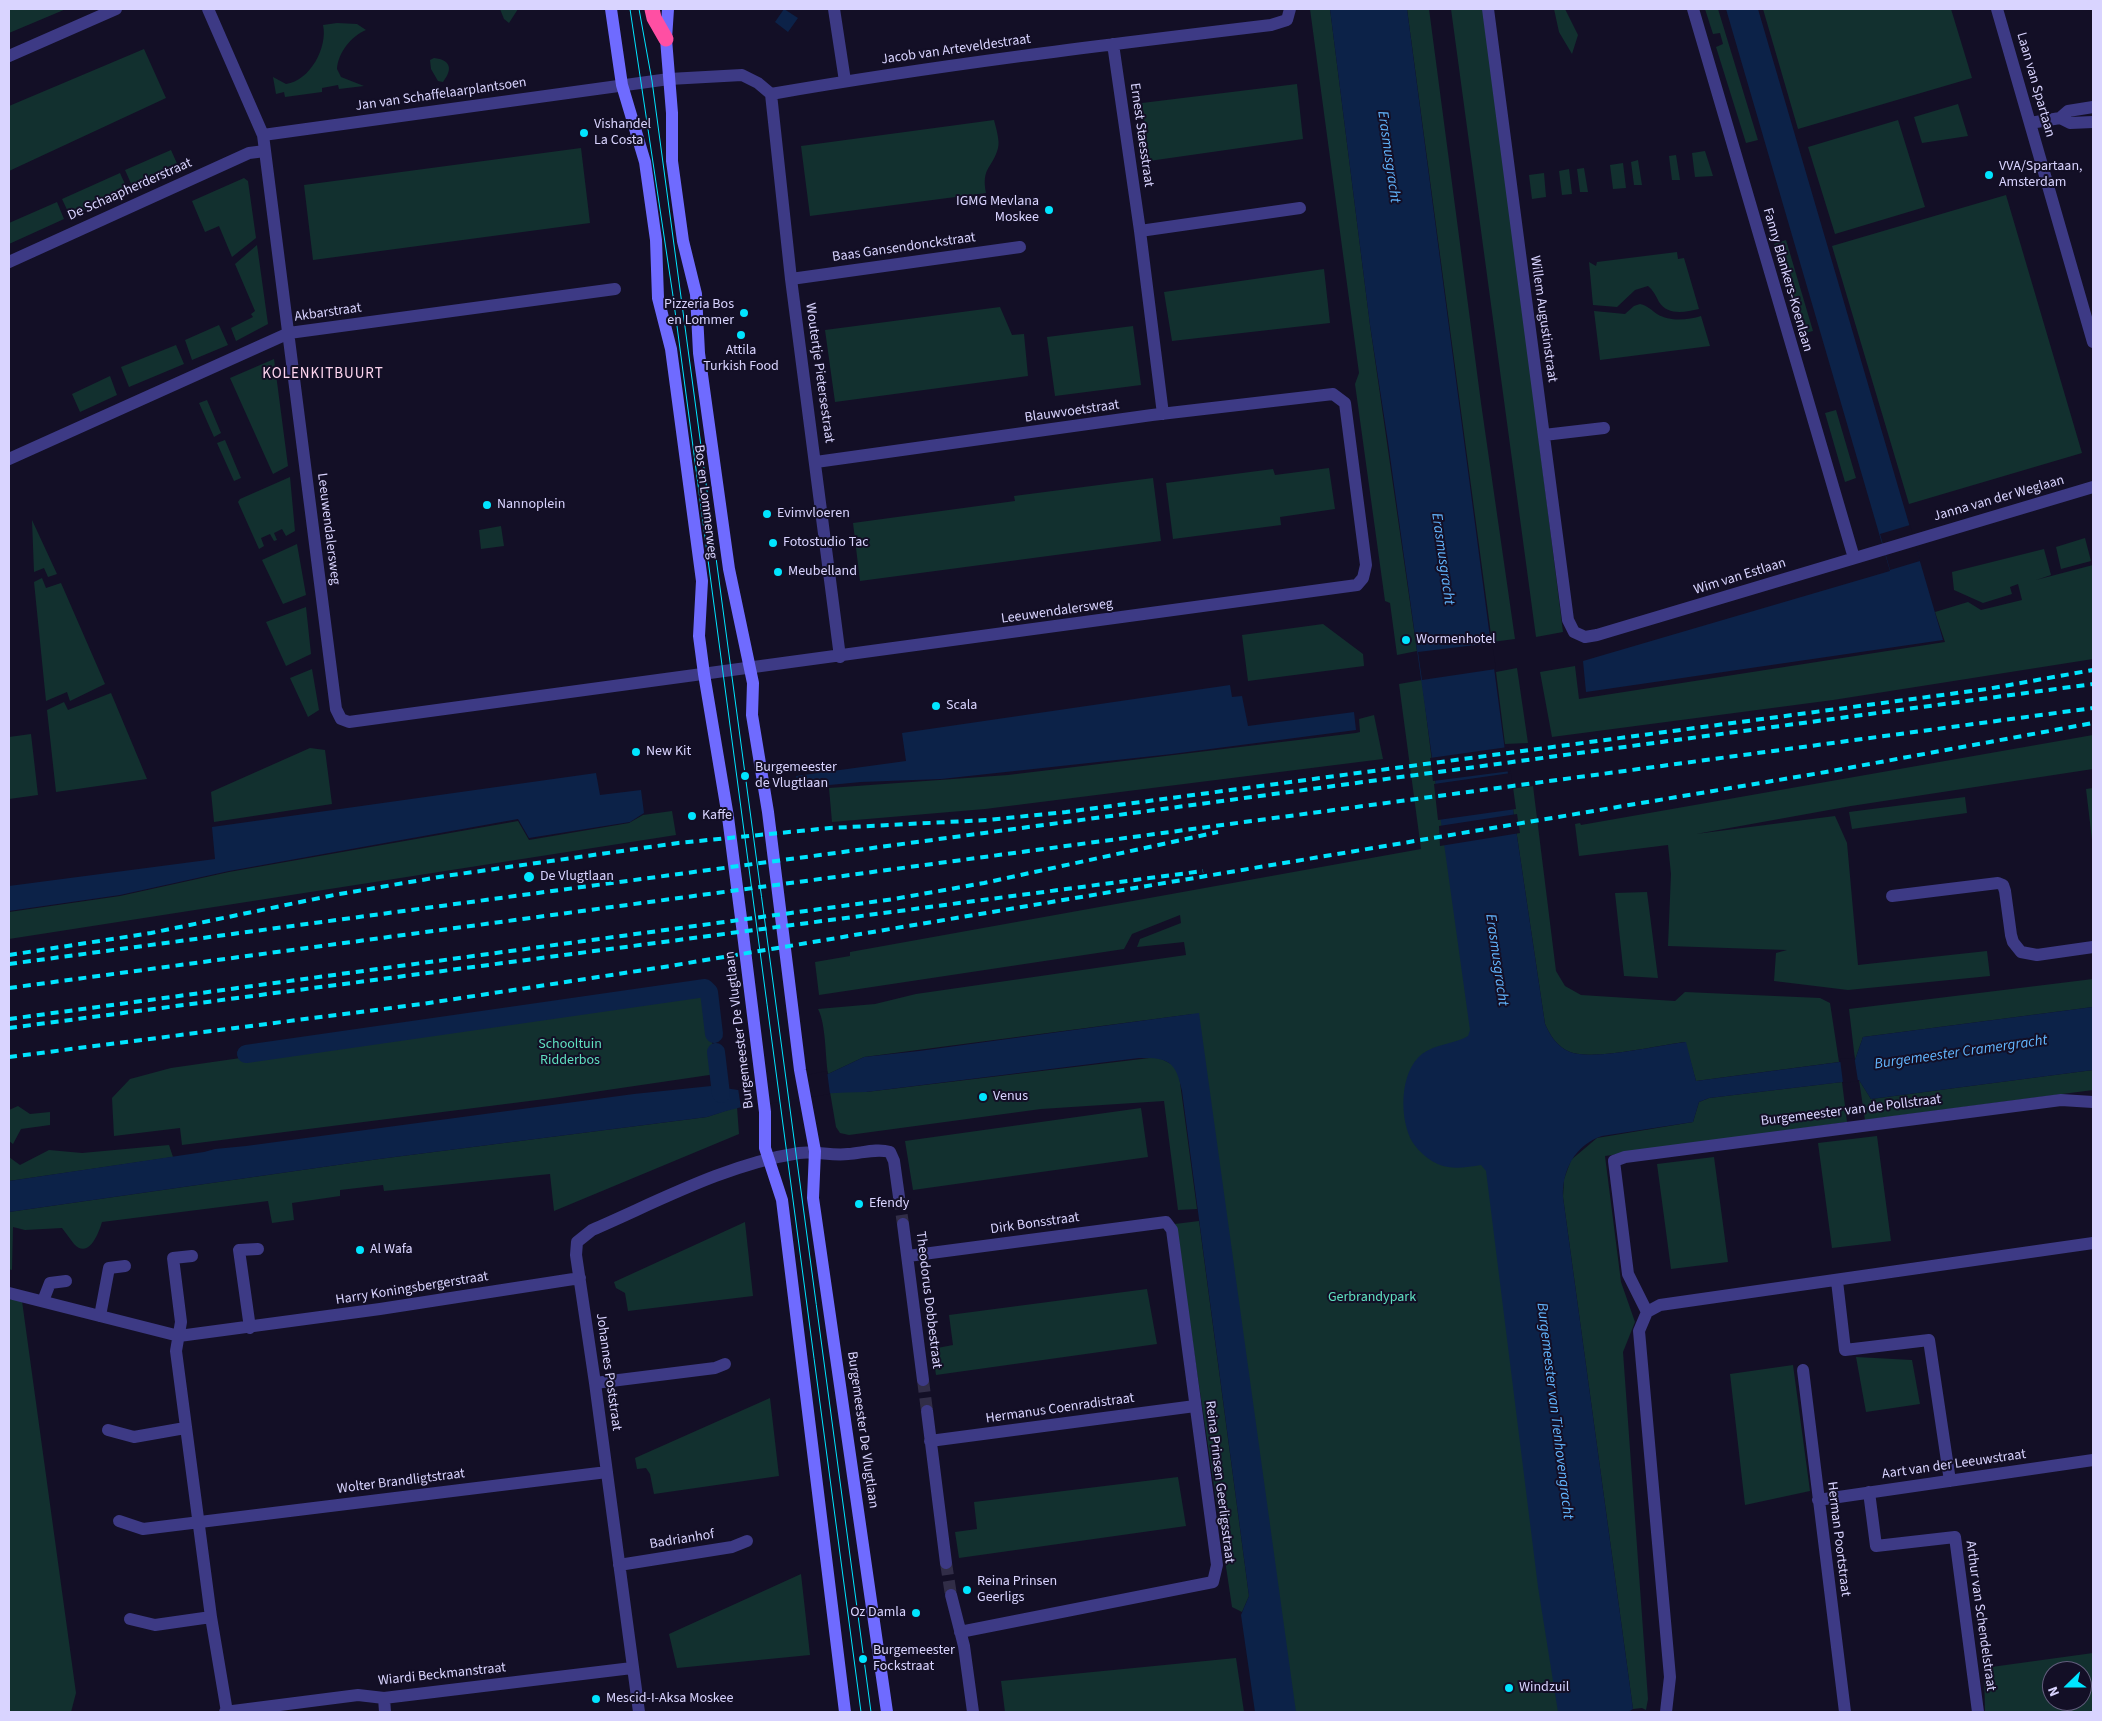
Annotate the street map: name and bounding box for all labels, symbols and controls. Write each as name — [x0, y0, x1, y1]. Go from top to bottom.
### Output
street label: Jacob van Arteveldestraat — [880, 31, 1032, 69]
street label: Laan van Spartaan — [2012, 31, 2058, 139]
street label: Jan van Schaffelaarplantsoen — [354, 75, 528, 115]
street label: Ernest Staesstraat — [1125, 82, 1157, 188]
water label: Erasmusgracht — [1373, 110, 1403, 204]
place label: Vishandel La Costa — [594, 117, 651, 150]
marker: Vishandel La Costa — [578, 127, 590, 139]
street label: De Schaapherderstraat — [65, 155, 195, 225]
place label: VVA/Spartaan, Amsterdam — [1999, 159, 2083, 192]
marker: VVA/Spartaan, Amsterdam — [1983, 169, 1995, 181]
place label: IGMG Mevlana Moskee — [956, 194, 1039, 226]
marker: IGMG Mevlana Moskee — [1043, 204, 1055, 216]
street label: Fanny Blankers-Koenlaan — [1758, 206, 1816, 354]
street label: Baas Gansendonckstraat — [831, 230, 977, 266]
street label: Willem Augustinstraat — [1526, 255, 1560, 383]
place label: Pizzeria Bos en Lommer — [664, 297, 734, 330]
street label: Akbarstraat — [293, 300, 363, 326]
street label: Woutertje Pietersestraat — [801, 302, 837, 444]
marker: Pizzeria Bos en Lommer — [738, 307, 750, 319]
marker: Attila Turkish Food — [735, 329, 747, 341]
place label: Attila Turkish Food — [703, 343, 779, 376]
district label: KOLENKITBUURT — [261, 366, 385, 384]
street label: Blauwvoetstraat — [1024, 397, 1120, 427]
street label: Bos en Lommerweg — [690, 444, 720, 560]
street label: Leeuwendalersweg — [313, 472, 343, 586]
street label: Janna van der Weglaan — [1932, 472, 2066, 526]
place label: Nannoplein — [497, 497, 565, 513]
marker: Nannoplein — [481, 499, 493, 511]
place label: Evimvloeren — [777, 506, 850, 522]
marker: Evimvloeren — [761, 508, 773, 520]
water label: Erasmusgracht — [1427, 512, 1457, 606]
place label: Fotostudio Tac — [783, 535, 869, 551]
marker: Fotostudio Tac — [767, 537, 779, 549]
street label: Wim van Estlaan — [1692, 555, 1788, 599]
place label: Meubelland — [788, 564, 857, 580]
marker: Meubelland — [772, 566, 784, 578]
street label: Leeuwendalersweg — [1000, 596, 1114, 628]
place label: Wormenhotel — [1416, 632, 1496, 648]
marker: Wormenhotel — [1400, 634, 1412, 646]
place label: Scala — [946, 698, 977, 714]
marker: Scala — [930, 700, 942, 712]
place label: New Kit — [646, 744, 691, 760]
marker: New Kit — [630, 746, 642, 758]
place label: Burgemeester de Vlugtlaan — [755, 760, 837, 792]
marker: Burgemeester de Vlugtlaan — [739, 770, 751, 782]
place label: Kaffe — [702, 808, 732, 824]
marker: Kaffe — [686, 810, 698, 822]
place label: De Vlugtlaan — [540, 869, 614, 885]
marker: De Vlugtlaan — [522, 870, 536, 884]
water label: Erasmusgracht — [1481, 913, 1511, 1007]
street label: Burgemeester De Vlugtlaan — [722, 950, 758, 1110]
water label: Burgemeester Cramergracht — [1873, 1032, 2049, 1074]
park label: Schooltuin Ridderbos — [538, 1037, 602, 1070]
place label: Venus — [993, 1089, 1028, 1105]
marker: Venus — [977, 1091, 989, 1103]
street label: Burgemeester van de Pollstraat — [1760, 1092, 1942, 1130]
place label: Efendy — [869, 1196, 909, 1212]
marker: Efendy — [853, 1198, 865, 1210]
street label: Dirk Bonsstraat — [990, 1209, 1080, 1239]
street label: Theodorus Dobbestraat — [911, 1230, 945, 1370]
place label: Al Wafa — [370, 1242, 413, 1258]
marker: Al Wafa — [354, 1244, 366, 1256]
street label: Harry Koningsbergerstraat — [334, 1269, 490, 1309]
park label: Gerbrandypark — [1328, 1290, 1416, 1306]
water label: Burgemeester van Tienhovengracht — [1532, 1302, 1576, 1520]
street label: Johannes Poststraat — [591, 1312, 625, 1432]
street label: Burgemeester De Vlugtlaan — [843, 1350, 881, 1510]
street label: Hermanus Coenradistraat — [985, 1390, 1135, 1428]
street label: Reina Prinsen Geerligsstraat — [1201, 1400, 1237, 1564]
street label: Aart van der Leeuwstraat — [1881, 1447, 2027, 1483]
street label: Wolter Brandligtstraat — [336, 1466, 466, 1498]
street label: Herman Poortstraat — [1823, 1481, 1853, 1597]
street label: Badrianhof — [648, 1527, 716, 1553]
street label: Arthur van Schendelstraat — [1961, 1540, 1999, 1692]
place label: Reina Prinsen Geerligs — [977, 1574, 1057, 1606]
marker: Reina Prinsen Geerligs — [961, 1584, 973, 1596]
place label: Oz Damla — [850, 1605, 906, 1621]
marker: Oz Damla — [910, 1607, 922, 1619]
place label: Burgemeester Fockstraat — [873, 1643, 955, 1675]
marker: Burgemeester Fockstraat — [857, 1653, 869, 1665]
street label: Wiardi Beckmanstraat — [377, 1660, 507, 1690]
north arrow — [2042, 1661, 2092, 1711]
place label: Windzuil — [1519, 1680, 1569, 1696]
marker: Windzuil — [1503, 1682, 1515, 1694]
text: N — [2043, 1683, 2065, 1699]
place label: Mescid-I-Aksa Moskee — [606, 1691, 733, 1707]
marker: Mescid-I-Aksa Moskee — [590, 1693, 602, 1705]

